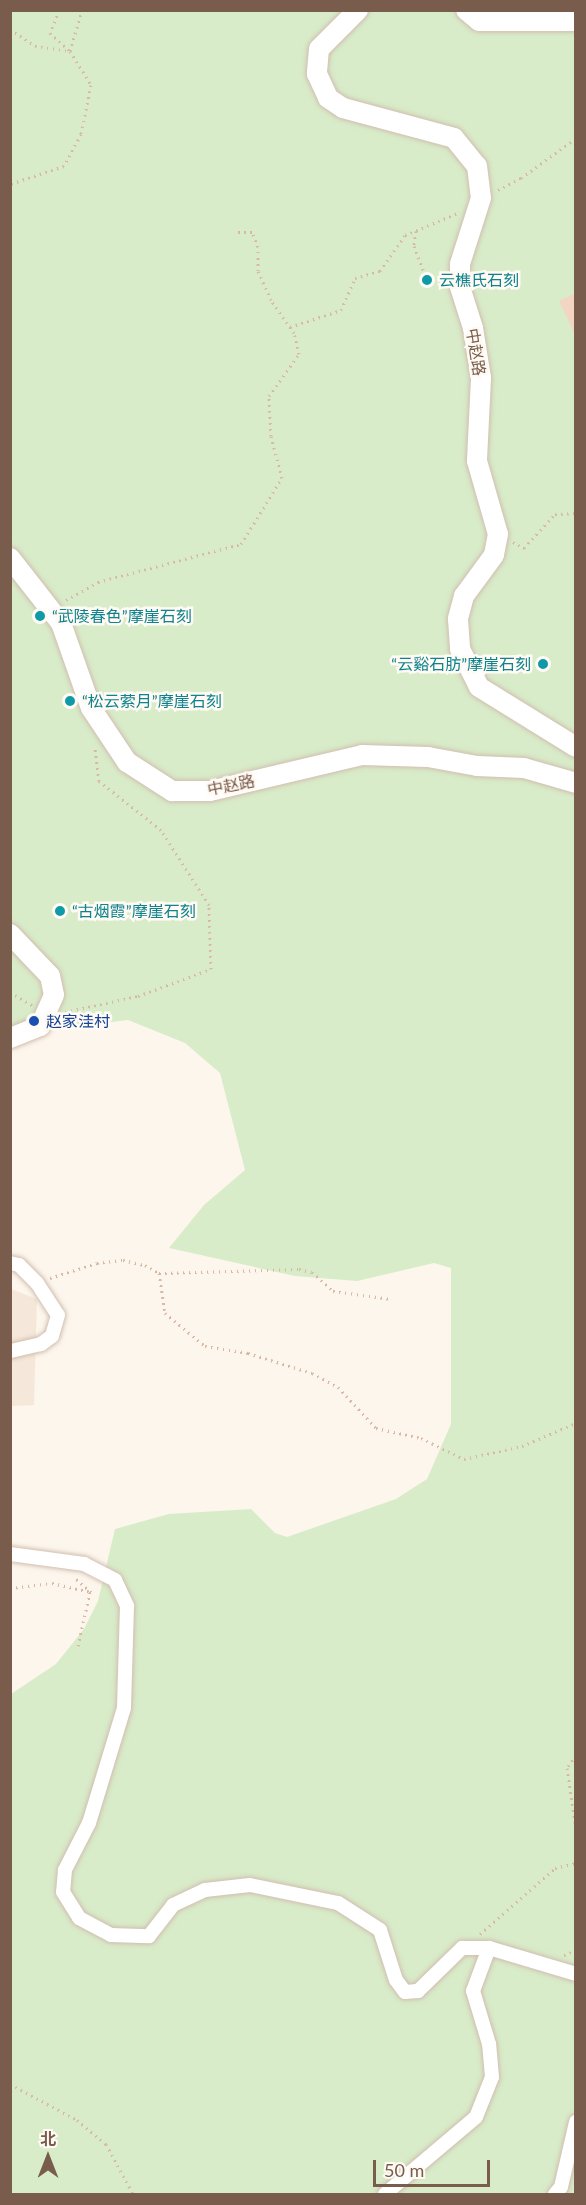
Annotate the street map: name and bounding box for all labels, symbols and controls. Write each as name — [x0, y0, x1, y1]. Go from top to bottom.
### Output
place label: 云樵氏石刻 — [439, 270, 519, 290]
marker: 云樵氏石刻 — [420, 273, 434, 287]
street label: 中赵路 — [463, 327, 489, 377]
place label: “武陵春色”摩崖石刻 — [52, 606, 192, 626]
marker: “武陵春色”摩崖石刻 — [33, 609, 47, 623]
place label: “云谿石肪”摩崖石刻 — [391, 654, 531, 674]
marker: “云谿石肪”摩崖石刻 — [536, 657, 550, 671]
place label: “松云萦月”摩崖石刻 — [82, 691, 222, 711]
marker: “松云萦月”摩崖石刻 — [63, 694, 77, 708]
street label: 中赵路 — [206, 771, 256, 799]
place label: “古烟霞”摩崖石刻 — [72, 901, 196, 921]
marker: “古烟霞”摩崖石刻 — [53, 904, 67, 918]
place label: 赵家洼村 — [46, 1011, 110, 1031]
marker: 赵家洼村 — [27, 1014, 41, 1028]
north arrow — [18, 2127, 78, 2187]
text: 北 — [40, 2129, 56, 2148]
scale bar — [376, 2148, 493, 2186]
text: 50 m — [384, 2159, 424, 2181]

